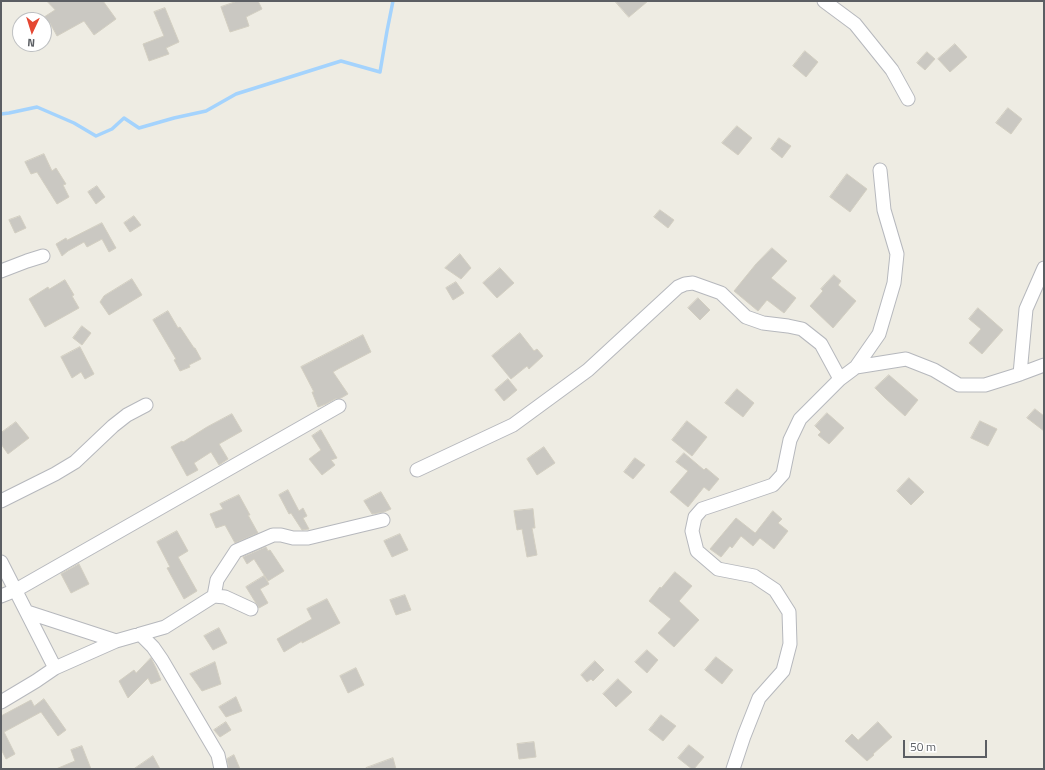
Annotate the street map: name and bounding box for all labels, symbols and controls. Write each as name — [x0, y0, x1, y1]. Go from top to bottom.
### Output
north arrow — [12, 12, 52, 52]
text: N — [27, 35, 36, 51]
scale bar — [905, 732, 989, 758]
text: 50 m — [910, 737, 936, 756]

